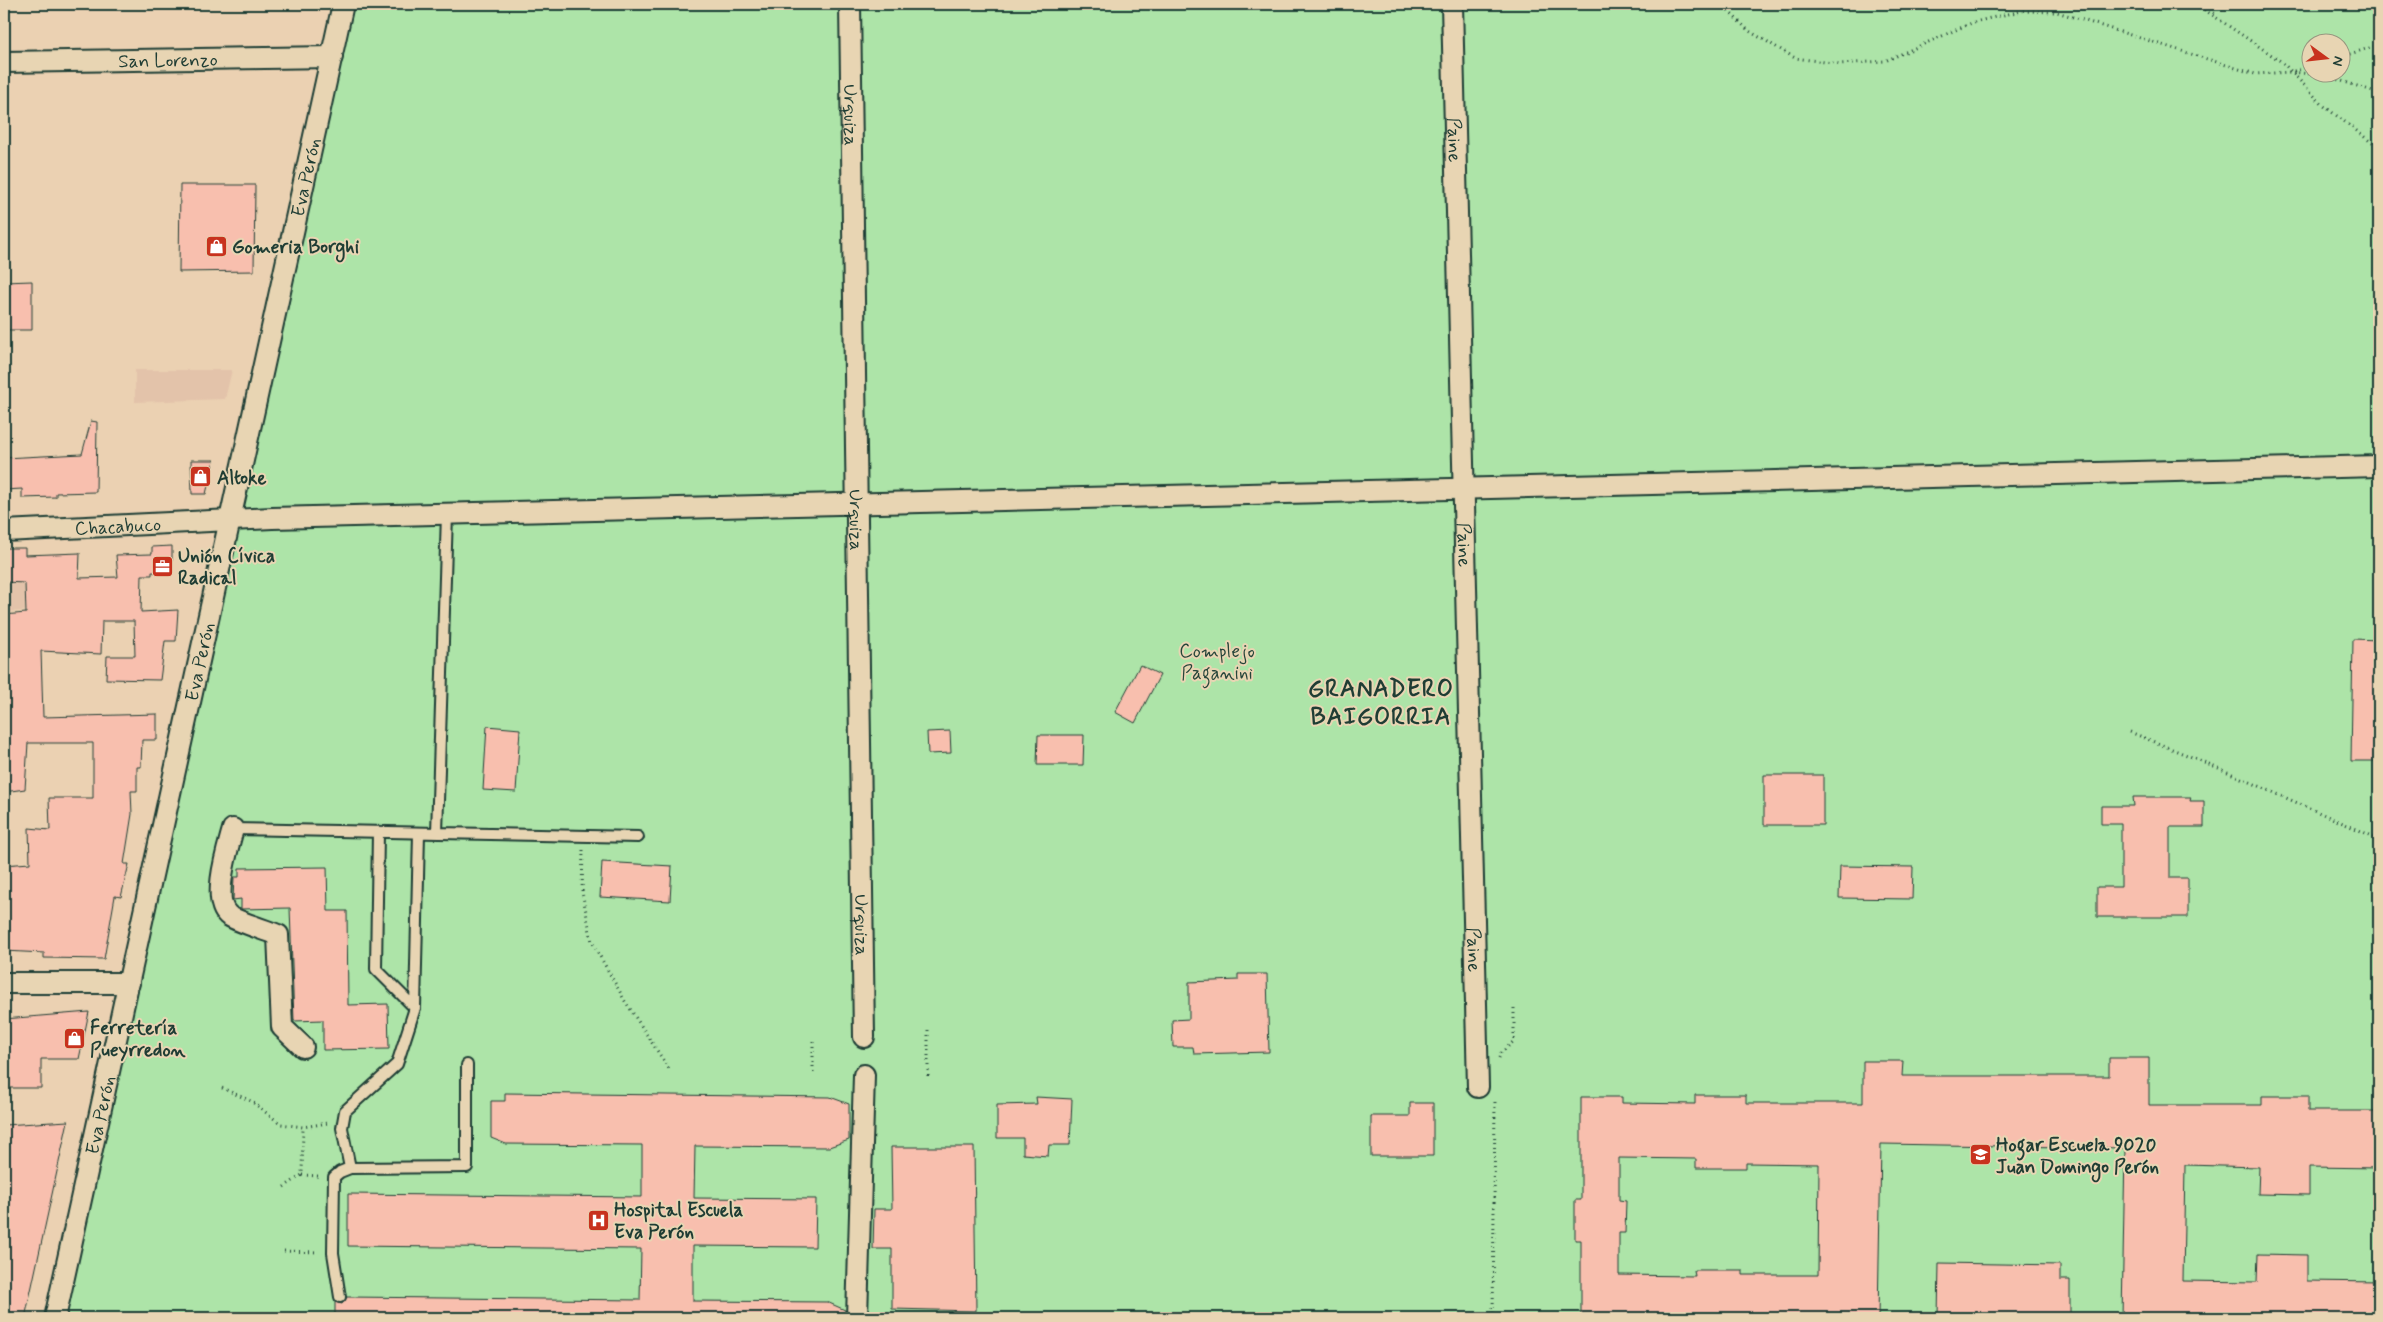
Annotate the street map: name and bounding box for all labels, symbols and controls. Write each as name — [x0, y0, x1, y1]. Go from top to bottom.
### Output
north arrow — [2300, 32, 2350, 82]
street label: San Lorenzo — [118, 48, 218, 74]
text: N — [2328, 54, 2347, 68]
street label: Urquiza — [837, 84, 863, 146]
street label: Paine — [1441, 117, 1467, 163]
street label: Eva Perón — [286, 136, 327, 219]
shop icon: Gomeria Borghi — [204, 234, 228, 258]
place label: Gomeria Borghi — [232, 235, 359, 263]
shop icon: Altoke — [189, 465, 213, 489]
place label: Altoke — [217, 466, 266, 491]
street label: Urquiza — [843, 489, 868, 551]
street label: Chacabuco — [74, 512, 162, 542]
street label: Paine — [1450, 522, 1477, 568]
place label: Unión Cívica Radical — [178, 544, 275, 591]
office icon: Unión Cívica Radical — [150, 554, 174, 578]
street label: Eva Perón — [180, 620, 221, 704]
park label: Complejo Paganini — [1179, 639, 1255, 689]
district label: GRANADERO BAIGORRIA — [1308, 674, 1454, 733]
street label: Urquiza — [848, 894, 874, 956]
street label: Paine — [1460, 927, 1486, 972]
place label: Ferretería Pueyrredon — [90, 1016, 186, 1063]
shop icon: Ferretería Pueyrredon — [62, 1026, 86, 1050]
street label: Eva Perón — [80, 1073, 122, 1157]
place label: Hogar Escuela 9020 Juan Domingo Perón — [1996, 1133, 2160, 1183]
school or university icon: Hogar Escuela 9020 Juan Domingo Perón — [1968, 1143, 1992, 1167]
place label: Hospital Escuela Eva Perón — [614, 1198, 743, 1245]
hospital icon: Hospital Escuela Eva Perón — [586, 1208, 610, 1232]

